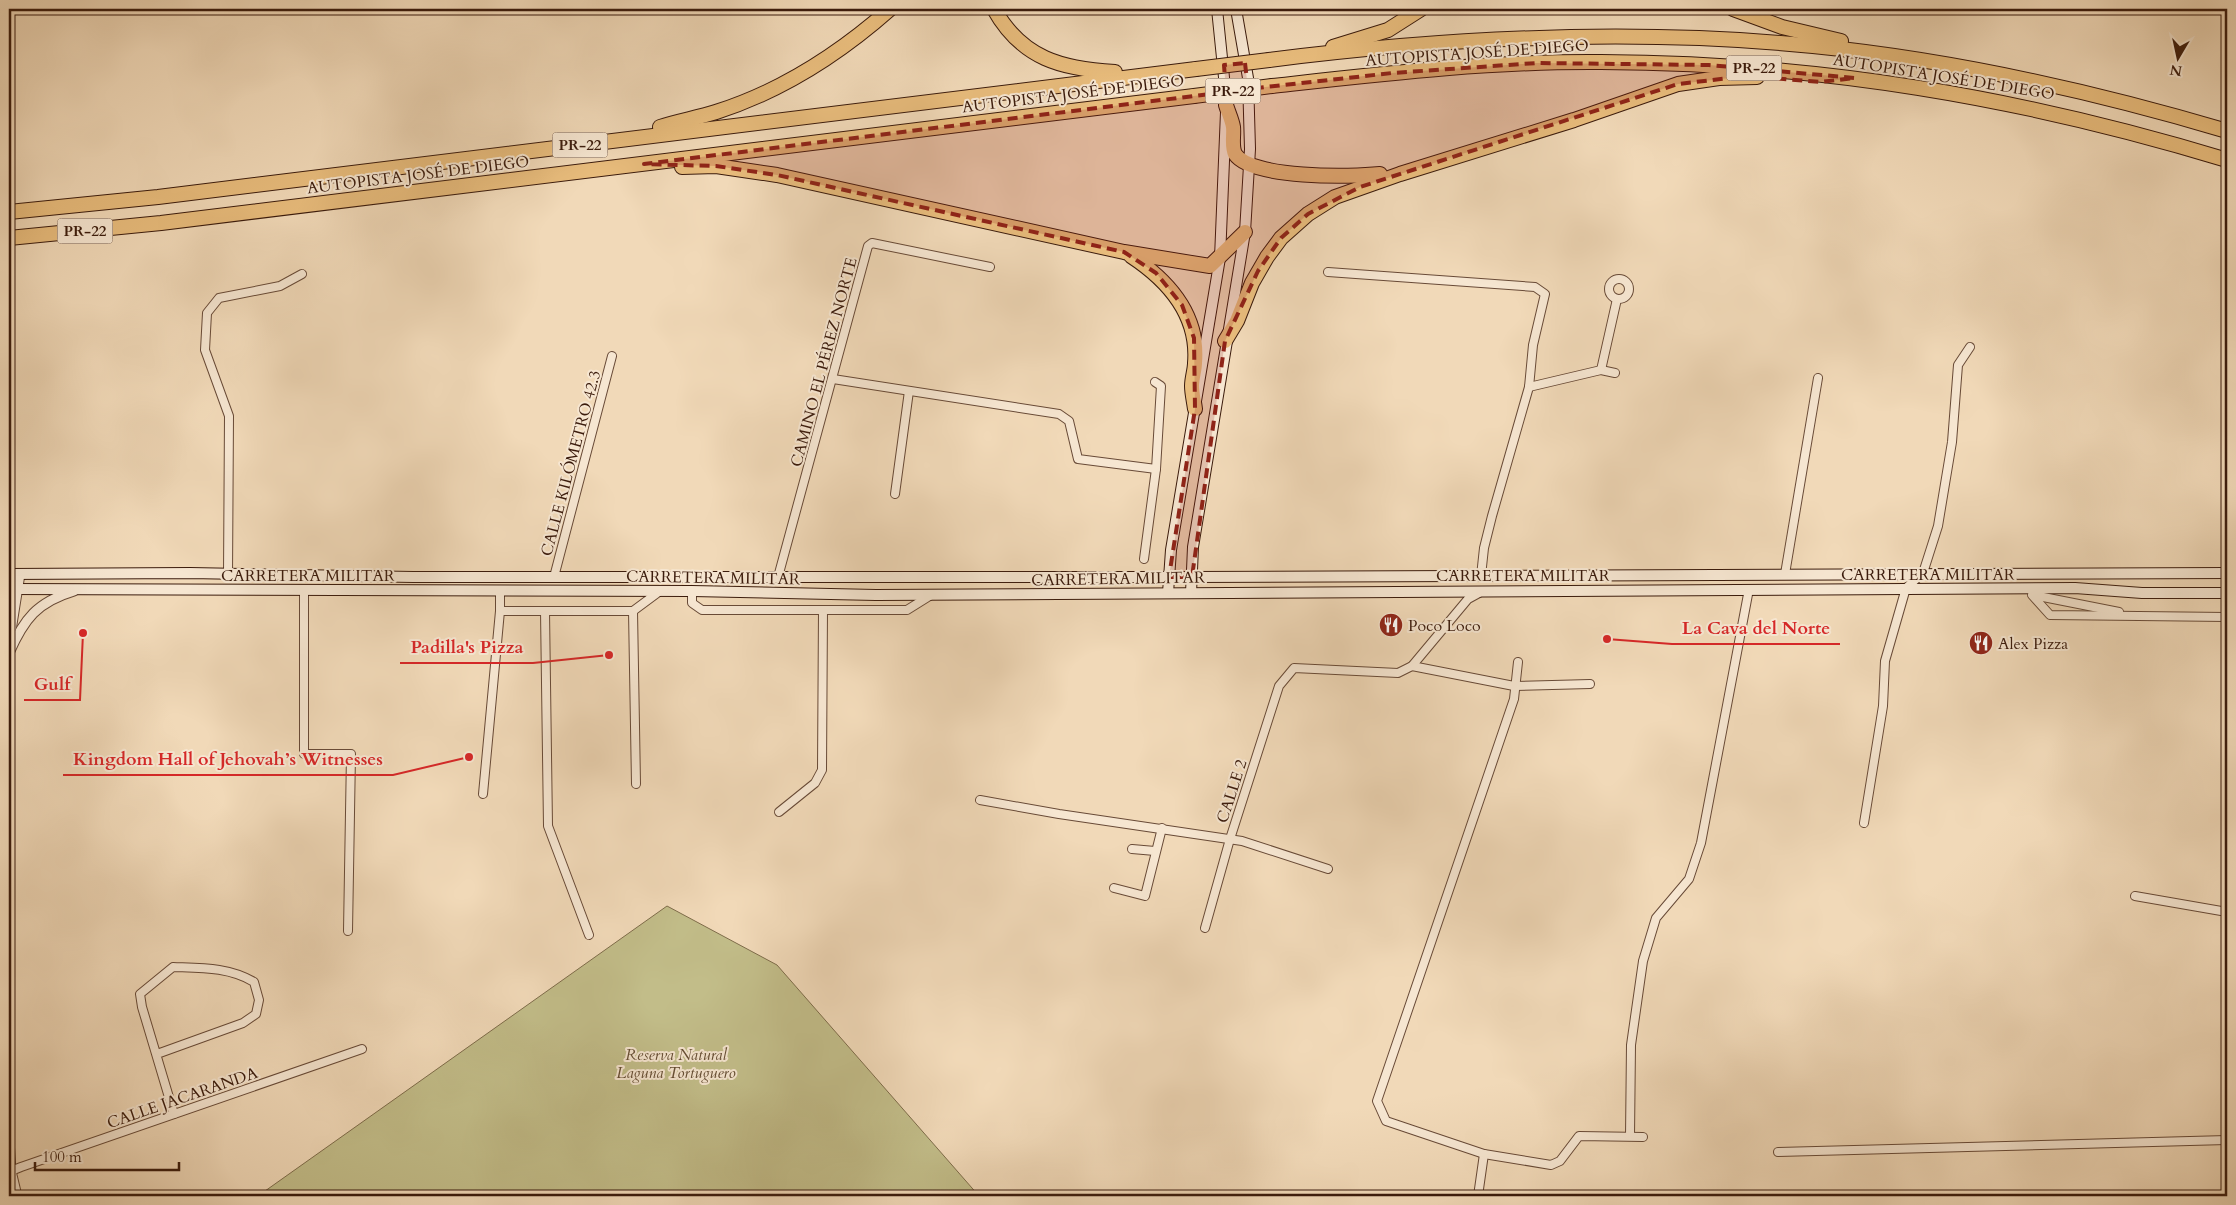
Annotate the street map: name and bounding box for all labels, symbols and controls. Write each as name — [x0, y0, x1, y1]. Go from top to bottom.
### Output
north arrow — [2154, 32, 2204, 82]
street label: AUTOPISTA JOSÉ DE DIEGO — [1365, 34, 1589, 72]
street label: AUTOPISTA JOSÉ DE DIEGO — [1832, 49, 2056, 105]
road number: PR-22 — [1726, 56, 1782, 80]
text: N — [2169, 60, 2184, 81]
street label: AUTOPISTA JOSÉ DE DIEGO — [961, 69, 1186, 119]
road number: PR-22 — [1206, 78, 1260, 104]
road number: PR-22 — [552, 132, 608, 158]
street label: AUTOPISTA JOSÉ DE DIEGO — [306, 150, 531, 200]
road number: PR-22 — [58, 218, 112, 244]
street label: CAMINO EL PÉREZ NORTE — [785, 255, 863, 469]
street label: CALLE KILÓMETRO 42.3 — [536, 368, 606, 558]
street label: CARRETERA MILITAR — [1841, 564, 2015, 586]
street label: CARRETERA MILITAR — [221, 565, 395, 587]
street label: CARRETERA MILITAR — [626, 565, 800, 591]
street label: CARRETERA MILITAR — [1436, 565, 1610, 587]
street label: CARRETERA MILITAR — [1031, 566, 1205, 592]
callout: La Cava del Norte — [1672, 611, 1840, 644]
restaurant icon: Poco Loco — [1378, 612, 1404, 638]
place label: Poco Loco — [1408, 615, 1481, 637]
text: La Cava del Norte — [1682, 616, 1830, 641]
callout: Padilla's Pizza — [400, 630, 533, 663]
restaurant icon: Alex Pizza — [1968, 630, 1994, 656]
place label: Alex Pizza — [1998, 633, 2068, 655]
text: Padilla's Pizza — [410, 635, 524, 660]
callout: Gulf — [24, 667, 80, 700]
text: Gulf — [34, 672, 73, 697]
callout: Kingdom Hall of Jehovah’s Witnesses — [63, 742, 393, 775]
text: Kingdom Hall of Jehovah’s Witnesses — [73, 747, 383, 772]
street label: CALLE 2 — [1211, 757, 1253, 826]
park label: Reserva Natural Laguna Tortuguero — [616, 1044, 736, 1084]
street label: CALLE JACARANDA — [104, 1062, 261, 1134]
scale bar — [35, 1140, 179, 1172]
text: 100 m — [42, 1147, 82, 1167]

